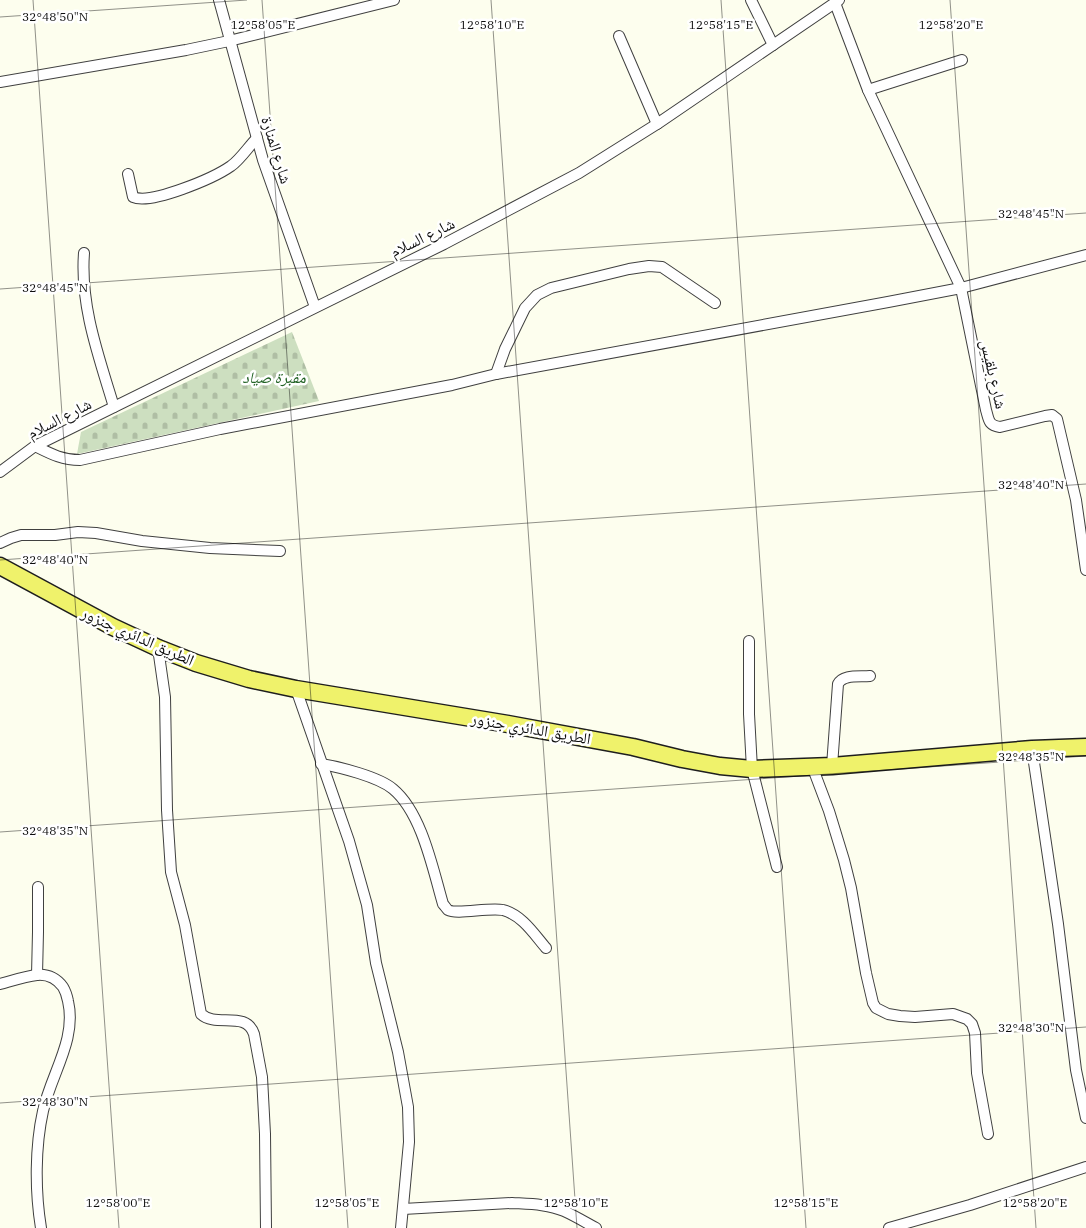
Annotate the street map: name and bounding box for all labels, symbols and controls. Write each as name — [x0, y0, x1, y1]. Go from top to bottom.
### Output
text: 32°48'50"N — [22, 9, 88, 24]
text: 12°58'05"E — [231, 17, 295, 32]
text: 12°58'10"E — [460, 17, 524, 32]
text: 12°58'15"E — [689, 17, 753, 32]
text: 12°58'20"E — [919, 17, 983, 32]
street label: شارع المنارة — [256, 114, 297, 186]
text: 32°48'45"N — [998, 206, 1064, 221]
street label: شارع السلام — [386, 213, 458, 262]
text: 32°48'45"N — [22, 280, 88, 295]
street label: شارع بلقيس — [975, 337, 1012, 411]
park label: مقبرة صياد — [242, 367, 306, 387]
street label: شارع السلام — [23, 393, 95, 444]
text: 32°48'40"N — [998, 477, 1064, 492]
text: 32°48'40"N — [22, 552, 88, 567]
street label: الطريق الدائري جنزور — [76, 602, 197, 673]
street label: الطريق الدائري جنزور — [468, 707, 592, 751]
text: 32°48'35"N — [998, 749, 1064, 764]
text: 32°48'35"N — [22, 823, 88, 838]
text: 32°48'30"N — [998, 1020, 1064, 1035]
text: 32°48'30"N — [22, 1094, 88, 1109]
text: 12°58'00"E — [86, 1195, 150, 1210]
text: 12°58'05"E — [315, 1195, 379, 1210]
text: 12°58'10"E — [544, 1195, 608, 1210]
text: 12°58'15"E — [774, 1195, 838, 1210]
text: 12°58'20"E — [1003, 1195, 1067, 1210]

